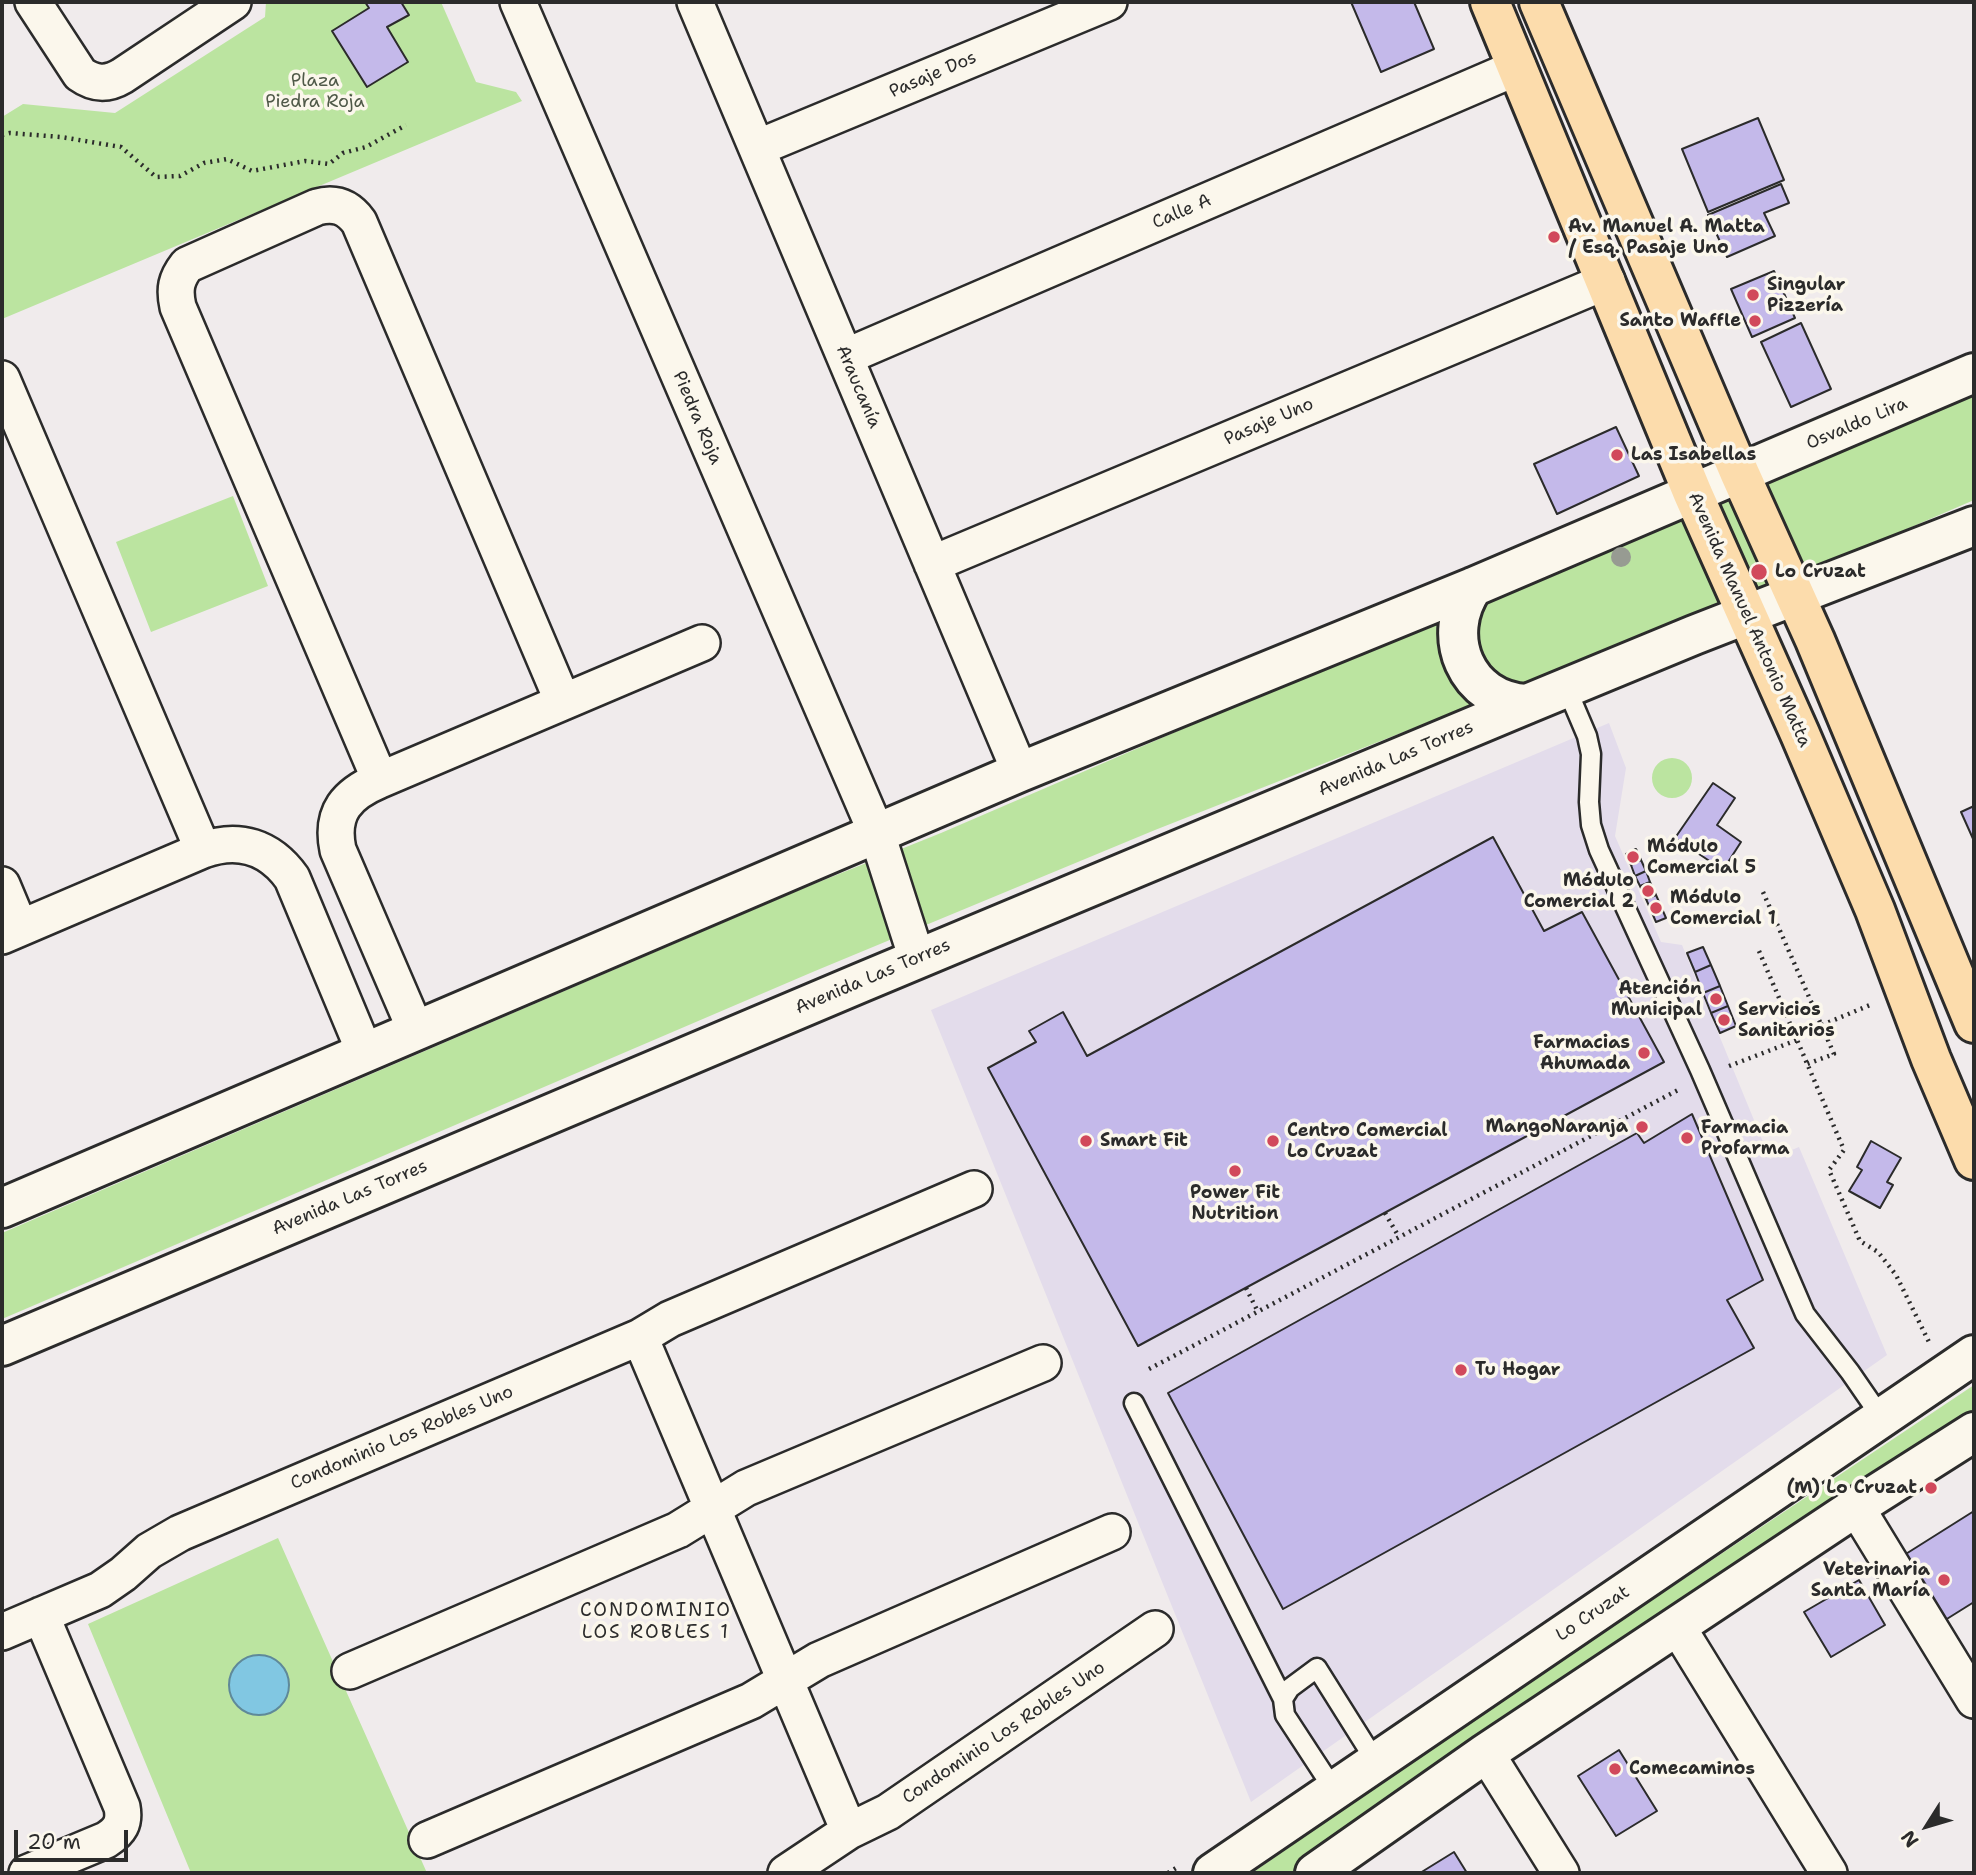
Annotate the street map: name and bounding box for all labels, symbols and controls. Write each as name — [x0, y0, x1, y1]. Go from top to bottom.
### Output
street label: Pasaje Dos — [886, 47, 980, 103]
park label: Plaza Piedra Roja — [265, 70, 365, 112]
street label: Calle A — [1149, 190, 1215, 234]
place label: Av. Manuel A. Matta / Esq. Pasaje Uno — [1568, 216, 1765, 258]
marker: Av. Manuel A. Matta / Esq. Pasaje Uno — [1546, 229, 1562, 245]
place label: Singular Pizzería — [1767, 274, 1845, 316]
marker: Singular Pizzería — [1745, 287, 1761, 303]
place label: Santo Waffle — [1619, 310, 1741, 332]
marker: Santo Waffle — [1747, 313, 1763, 329]
street label: Araucanía — [831, 342, 885, 432]
street label: Piedra Roja — [668, 368, 726, 468]
street label: Pasaje Uno — [1221, 393, 1317, 451]
street label: Osvaldo Lira — [1803, 393, 1911, 455]
place label: Las Isabellas — [1631, 444, 1756, 466]
marker: Las Isabellas — [1609, 447, 1625, 463]
street label: Avenida Manuel Antonio Matta — [1683, 489, 1815, 751]
place label: Lo Cruzat — [1775, 561, 1866, 583]
marker: Lo Cruzat — [1749, 562, 1769, 582]
street label: Avenida Las Torres — [1315, 717, 1477, 801]
place label: Módulo Comercial 5 — [1647, 836, 1756, 878]
marker: Módulo Comercial 5 — [1625, 849, 1641, 865]
place label: Módulo Comercial 2 — [1524, 870, 1634, 912]
marker: Módulo Comercial 2 — [1640, 883, 1656, 899]
place label: Módulo Comercial 1 — [1670, 887, 1776, 930]
marker: Módulo Comercial 1 — [1648, 900, 1664, 916]
street label: Avenida Las Torres — [792, 935, 954, 1019]
place label: Atención Municipal — [1611, 978, 1702, 1020]
marker: Atención Municipal — [1708, 991, 1724, 1007]
place label: Servicios Sanitarios — [1738, 999, 1835, 1042]
marker: Servicios Sanitarios — [1716, 1012, 1732, 1028]
place label: Farmacias Ahumada — [1533, 1032, 1630, 1074]
marker: Farmacias Ahumada — [1636, 1045, 1652, 1061]
place label: MangoNaranja — [1486, 1116, 1628, 1138]
place label: Farmacia Profarma — [1701, 1117, 1790, 1160]
marker: MangoNaranja — [1634, 1119, 1650, 1135]
place label: Centro Comercial Lo Cruzat — [1287, 1120, 1448, 1162]
place label: Smart Fit — [1100, 1130, 1188, 1152]
marker: Farmacia Profarma — [1679, 1130, 1695, 1146]
marker: Smart Fit — [1078, 1133, 1094, 1149]
marker: Centro Comercial Lo Cruzat — [1265, 1133, 1281, 1149]
street label: Avenida Las Torres — [269, 1156, 431, 1240]
marker: Power Fit Nutrition — [1227, 1163, 1243, 1179]
place label: Power Fit Nutrition — [1190, 1182, 1280, 1224]
place label: Tu Hogar — [1475, 1359, 1561, 1381]
marker: Tu Hogar — [1453, 1362, 1469, 1378]
street label: Condominio Los Robles Uno — [287, 1381, 517, 1495]
place label: (M) Lo Cruzat — [1787, 1477, 1917, 1499]
marker: (M) Lo Cruzat — [1923, 1480, 1939, 1496]
place label: Veterinaria Santa María — [1811, 1559, 1930, 1602]
marker: Veterinaria Santa María — [1936, 1572, 1952, 1588]
street label: Lo Cruzat — [1552, 1582, 1634, 1646]
district label: CONDOMINIO LOS ROBLES 1 — [581, 1600, 731, 1644]
street label: Condominio Los Robles Uno — [899, 1657, 1109, 1809]
place label: Comecaminos — [1629, 1758, 1755, 1780]
marker: Comecaminos — [1607, 1761, 1623, 1777]
north arrow — [1892, 1791, 1962, 1861]
scale bar — [18, 1815, 131, 1859]
text: N — [1895, 1825, 1924, 1852]
text: 20 m — [27, 1828, 81, 1856]

